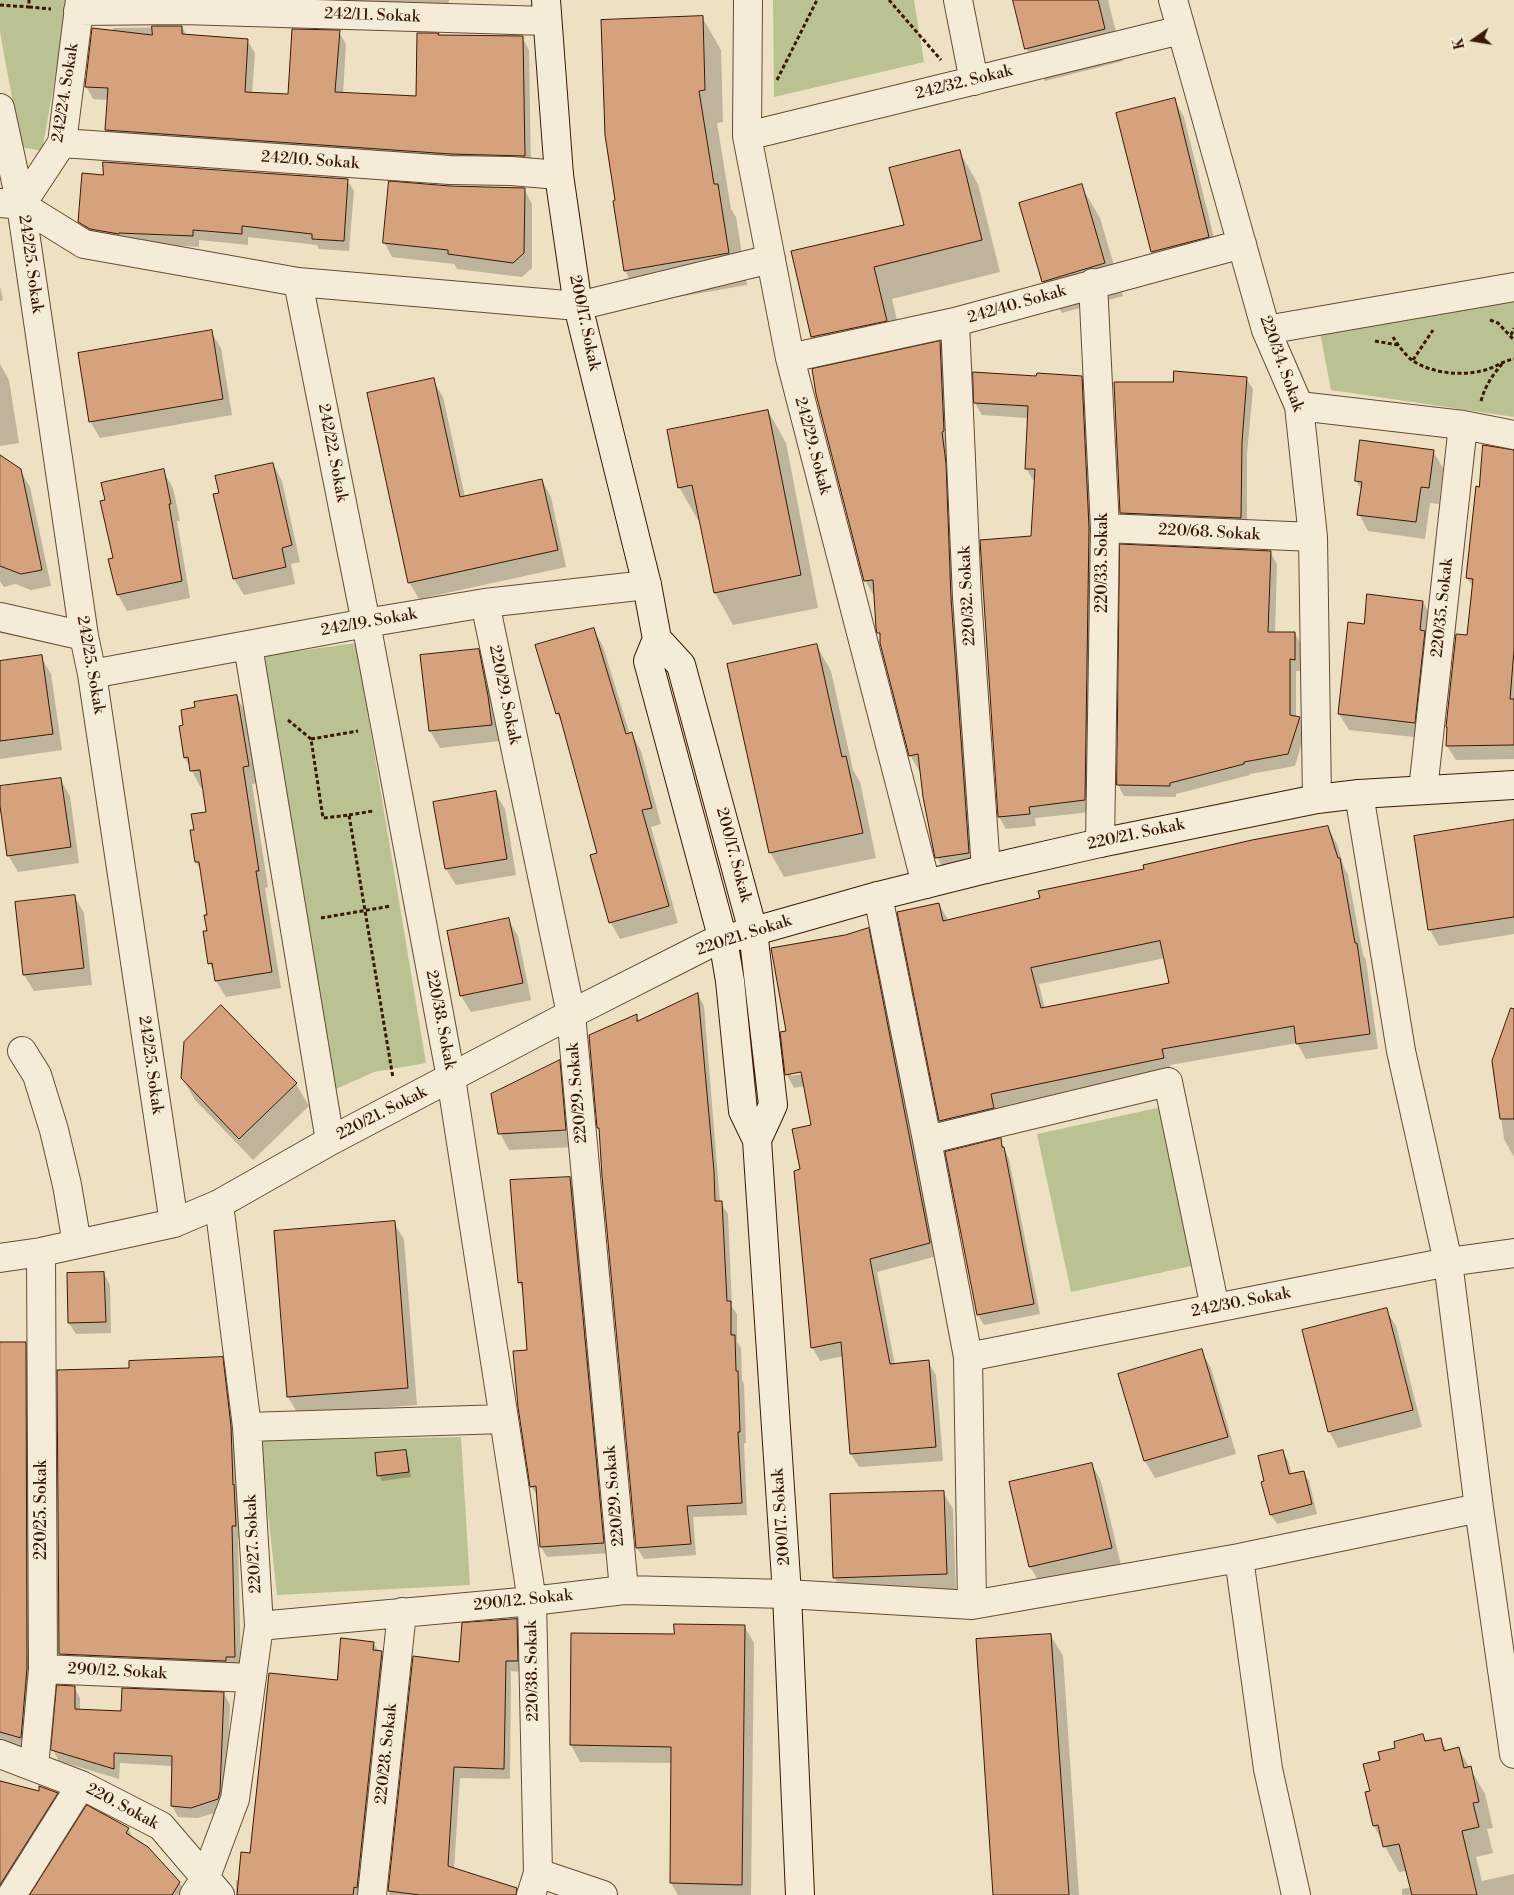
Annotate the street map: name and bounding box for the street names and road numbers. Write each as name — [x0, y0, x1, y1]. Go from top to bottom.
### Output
street label: 242/11. Sokak — [324, 5, 420, 27]
street label: 242/24. Sokak — [49, 42, 83, 144]
street label: 242/32. Sokak — [914, 62, 1014, 104]
street label: 242/10. Sokak — [260, 148, 360, 174]
street label: 242/25. Sokak — [14, 214, 46, 314]
street label: 200/17. Sokak — [564, 273, 604, 373]
street label: 242/40. Sokak — [966, 282, 1068, 328]
street label: 220/34. Sokak — [1255, 313, 1307, 415]
street label: 242/29. Sokak — [790, 395, 834, 497]
street label: 242/22. Sokak — [313, 402, 351, 504]
street label: 220/33. Sokak — [1093, 513, 1113, 613]
street label: 220/68. Sokak — [1158, 521, 1260, 545]
street label: 220/32. Sokak — [956, 545, 980, 647]
street label: 220/35. Sokak — [1428, 557, 1458, 659]
street label: 242/19. Sokak — [319, 605, 419, 641]
street label: 242/25. Sokak — [72, 614, 108, 716]
street label: 220/29. Sokak — [484, 644, 524, 746]
street label: 200/17. Sokak — [711, 805, 755, 905]
street label: 220/21. Sokak — [1086, 815, 1186, 855]
street label: 220/21. Sokak — [694, 912, 794, 960]
street label: 220/38. Sokak — [421, 969, 459, 1071]
street label: 242/25. Sokak — [134, 1015, 166, 1115]
street label: 220/29. Sokak — [564, 1042, 592, 1144]
street label: 220/21. Sokak — [334, 1083, 430, 1145]
street label: 242/30. Sokak — [1190, 1284, 1292, 1322]
street label: 220/29. Sokak — [601, 1445, 629, 1547]
street label: 220/25. Sokak — [32, 1460, 52, 1560]
street label: 200/17. Sokak — [769, 1468, 795, 1566]
street label: 220/27. Sokak — [242, 1494, 266, 1594]
street label: 290/12. Sokak — [473, 1586, 573, 1616]
street label: 220/38. Sokak — [523, 1620, 543, 1722]
street label: 290/12. Sokak — [67, 1660, 167, 1684]
street label: 220/28. Sokak — [372, 1703, 402, 1805]
street label: 220. Sokak — [83, 1780, 161, 1834]

